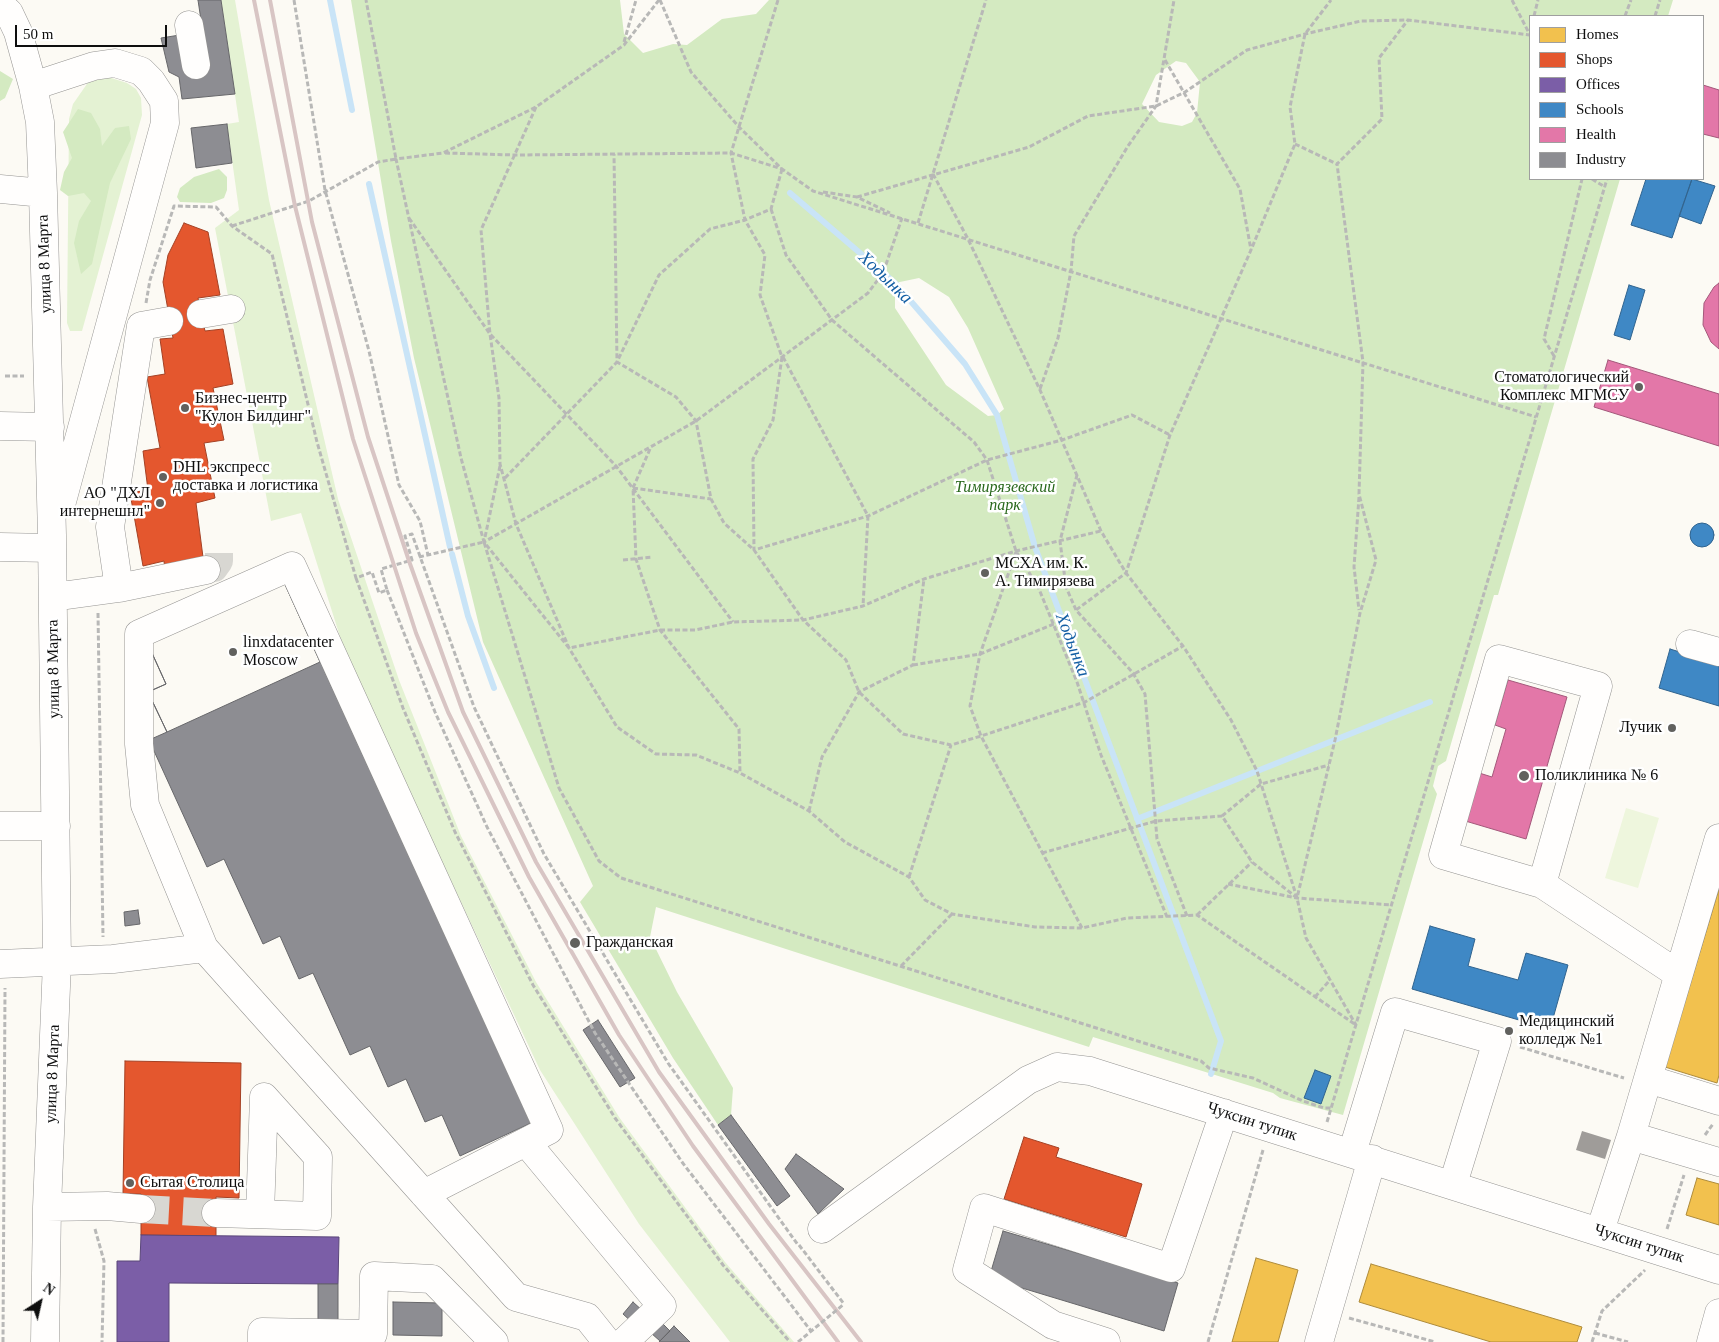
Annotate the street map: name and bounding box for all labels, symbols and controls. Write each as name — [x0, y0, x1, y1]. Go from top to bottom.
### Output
scale bar — [18, 15, 170, 47]
legend — [1529, 15, 1704, 180]
text: 50 m — [23, 26, 53, 42]
text: Homes — [1576, 26, 1619, 42]
text: Shops — [1576, 51, 1613, 67]
text: Offices — [1576, 76, 1620, 92]
text: Schools — [1576, 101, 1624, 117]
text: Health — [1576, 126, 1616, 142]
text: Industry — [1576, 151, 1626, 167]
street label: улица 8 Марта — [34, 214, 56, 314]
water label: Ходынка — [854, 247, 916, 309]
place label: Стоматологический Комплекс МГМСУ — [1494, 368, 1629, 406]
marker: Стоматологический Комплекс МГМСУ — [1633, 381, 1645, 393]
place label: Бизнес-центр "Кулон Билдинг" — [195, 389, 311, 427]
marker: Бизнес-центр "Кулон Билдинг" — [179, 402, 191, 414]
place label: DHL экспресс доставка и логистика — [173, 458, 318, 496]
marker: DHL экспресс доставка и логистика — [157, 471, 169, 483]
park label: Тимирязевский парк — [955, 478, 1055, 516]
place label: АО "ДХЛ интернешнл" — [60, 484, 150, 522]
marker: АО "ДХЛ интернешнл" — [154, 497, 166, 509]
place label: МСХА им. К. А. Тимирязева — [995, 554, 1094, 592]
marker: МСХА им. К. А. Тимирязева — [979, 567, 991, 579]
water label: Ходынка — [1050, 610, 1094, 680]
street label: улица 8 Марта — [44, 619, 64, 719]
place label: linxdatacenter Moscow — [243, 633, 334, 671]
marker: linxdatacenter Moscow — [227, 646, 239, 658]
place label: Лучик — [1619, 718, 1662, 738]
marker: Лучик — [1666, 722, 1678, 734]
place label: Поликлиника № 6 — [1535, 766, 1658, 786]
marker: Поликлиника № 6 — [1517, 769, 1531, 783]
place label: Гражданская — [586, 933, 673, 953]
marker: Гражданская — [568, 936, 582, 950]
place label: Медицинский колледж №1 — [1519, 1012, 1614, 1050]
street label: улица 8 Марта — [42, 1024, 64, 1124]
marker: Медицинский колледж №1 — [1503, 1025, 1515, 1037]
street label: Чуксин тупик — [1204, 1098, 1300, 1146]
place label: Сытая Столица — [140, 1173, 244, 1193]
marker: Сытая Столица — [124, 1177, 136, 1189]
street label: Чуксин тупик — [1591, 1220, 1687, 1268]
north arrow — [15, 1277, 65, 1327]
text: N — [40, 1280, 57, 1298]

